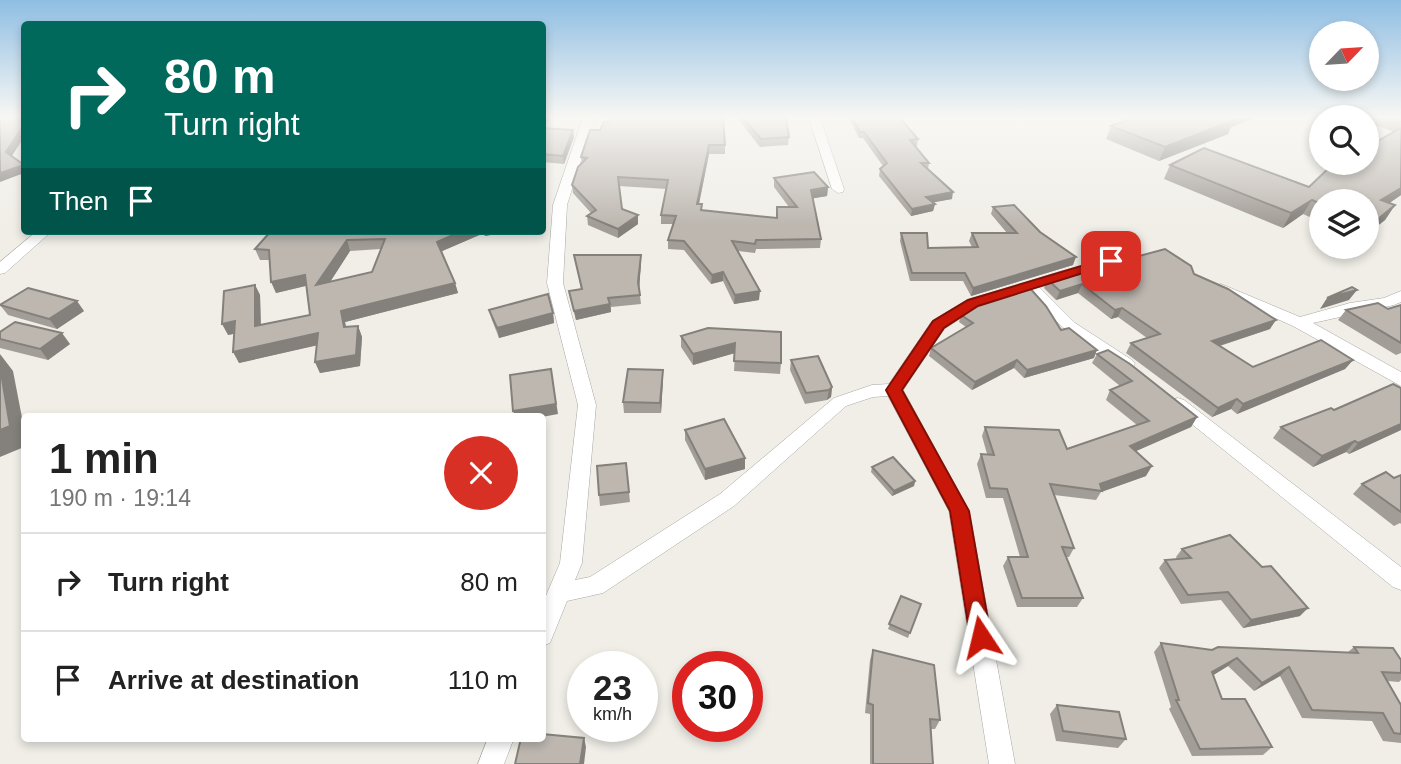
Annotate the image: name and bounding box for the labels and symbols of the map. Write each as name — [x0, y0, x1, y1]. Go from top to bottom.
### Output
north arrow — [1309, 21, 1379, 91]
pin — [1081, 231, 1141, 291]
position arrow — [944, 600, 1018, 674]
speed limit sign: 30 — [672, 651, 763, 742]

